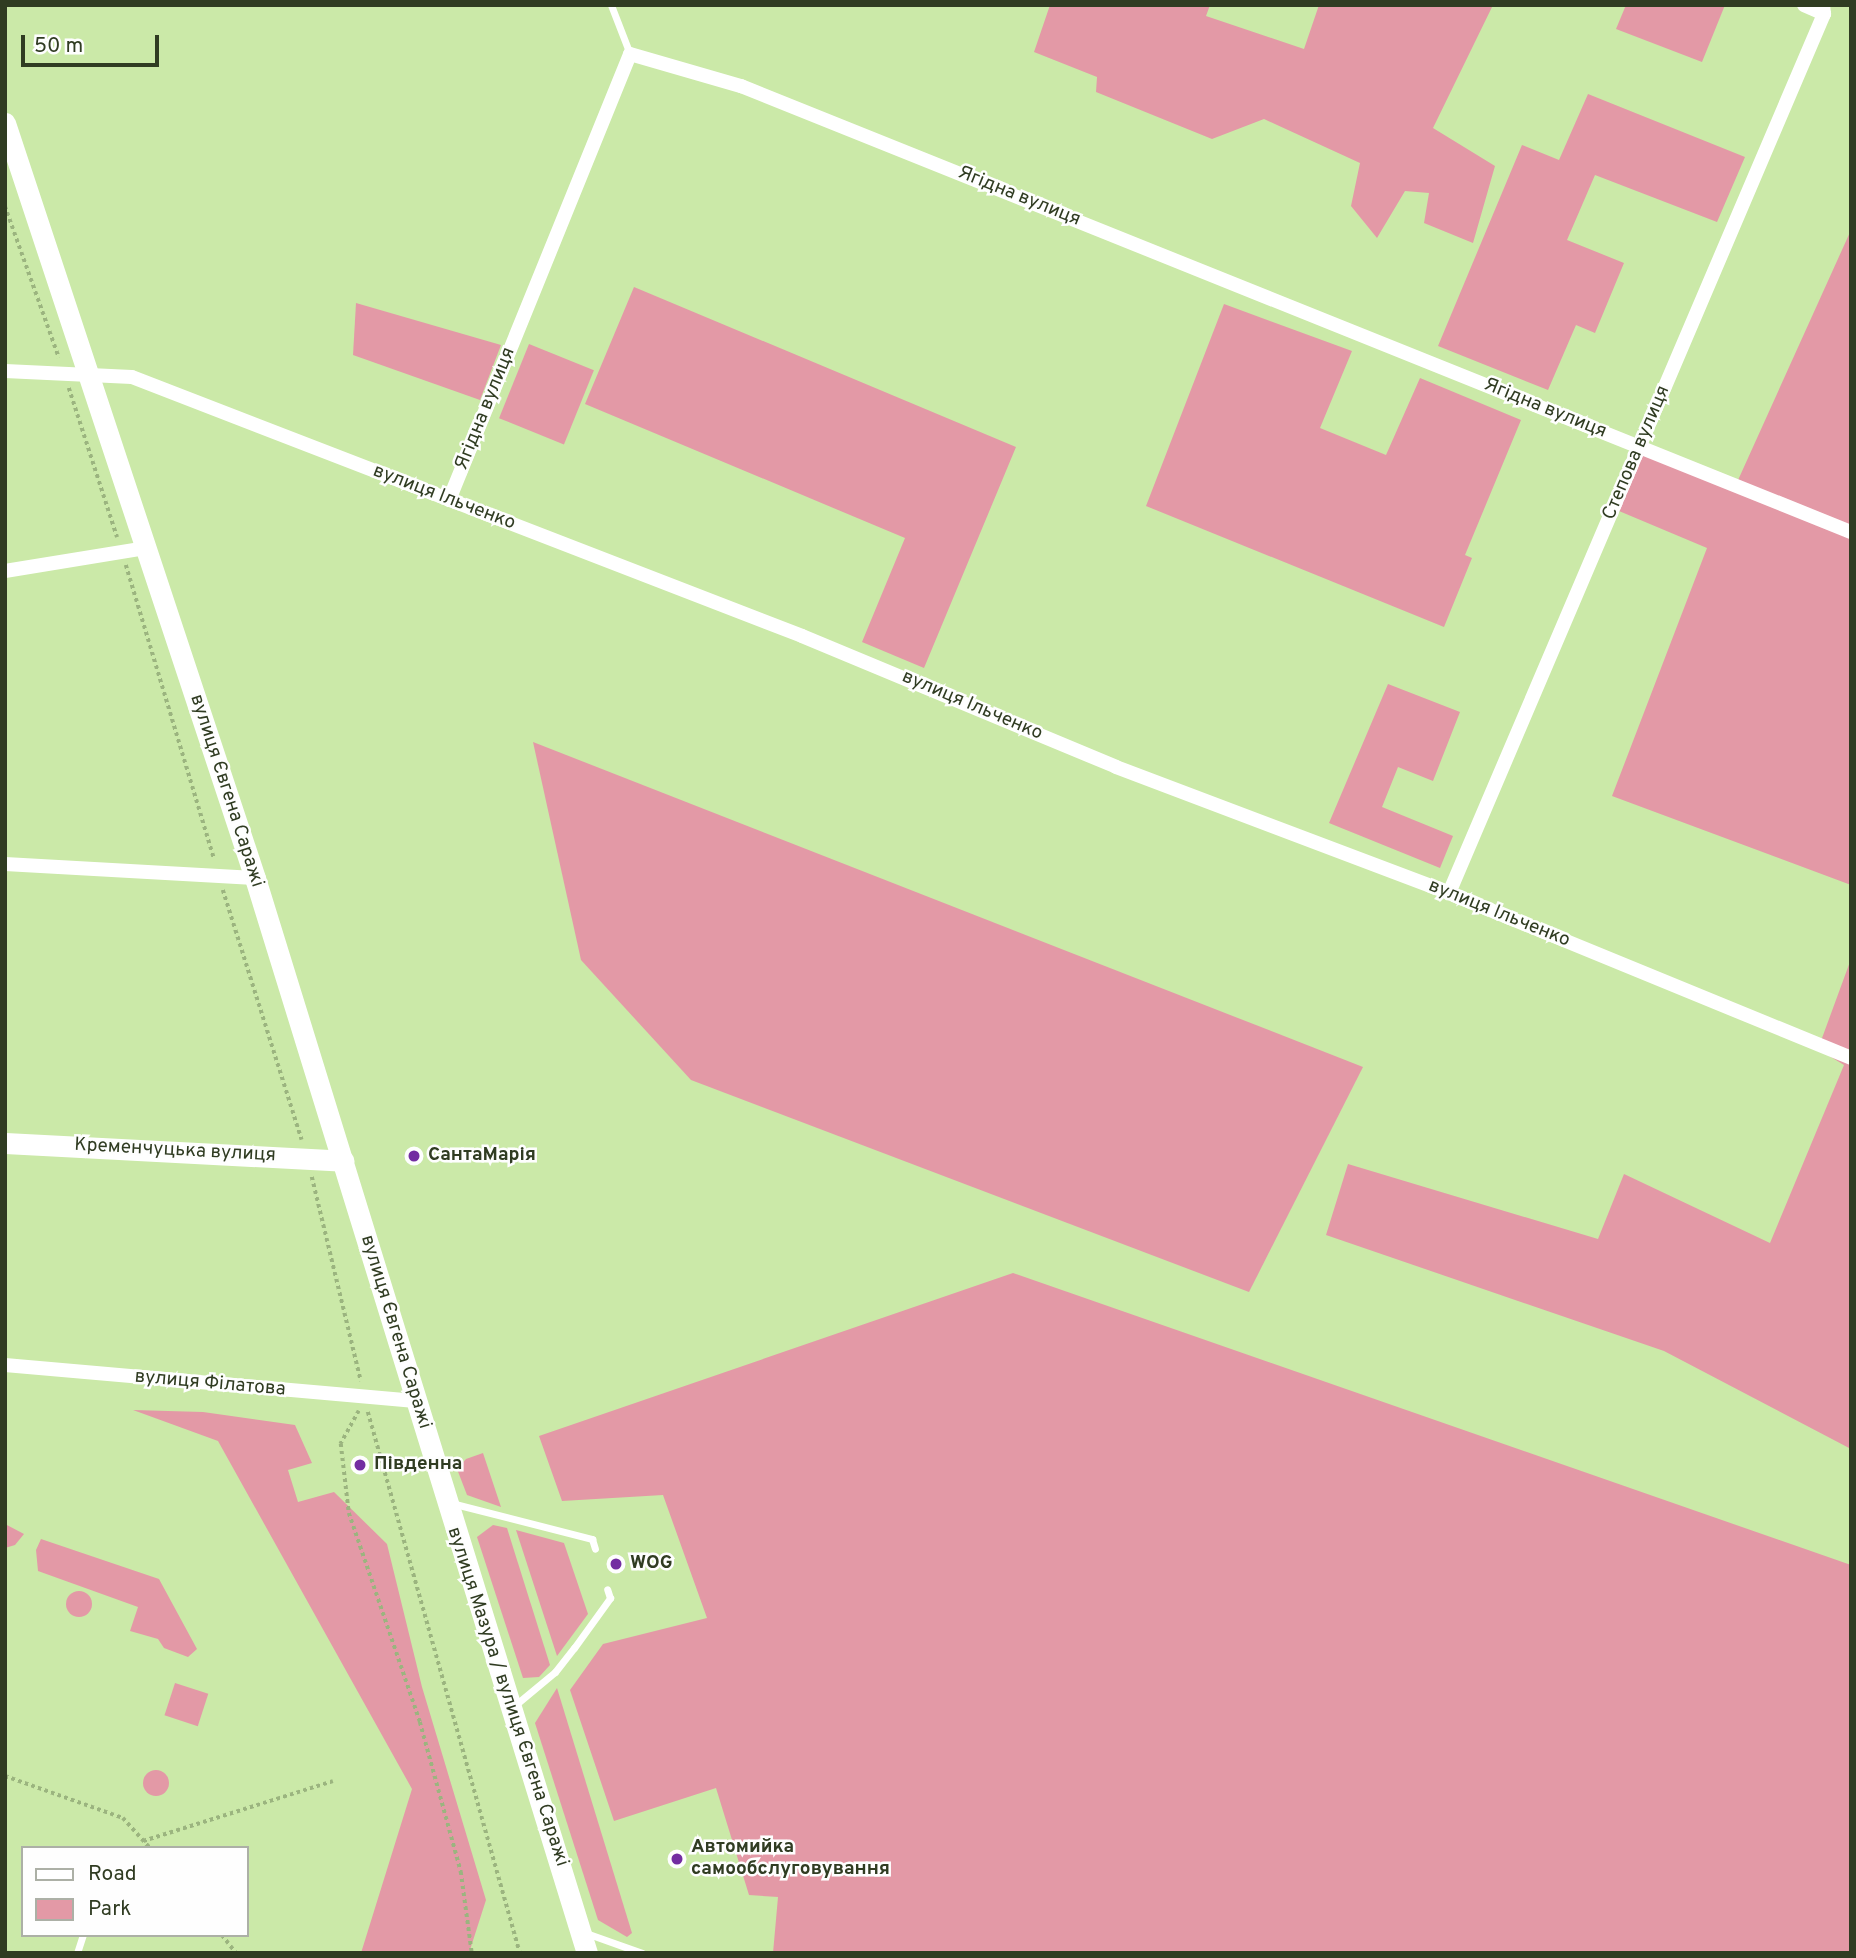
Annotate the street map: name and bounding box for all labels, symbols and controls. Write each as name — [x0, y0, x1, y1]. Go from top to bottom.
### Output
scale bar — [24, 21, 163, 65]
text: 50 m — [34, 33, 83, 60]
street label: Ягідна вулиця — [954, 162, 1084, 232]
street label: Ягідна вулиця — [451, 344, 521, 474]
street label: Ягідна вулиця — [1480, 374, 1610, 444]
street label: Степова вулиця — [1598, 382, 1676, 524]
street label: вулиця Ільченко — [369, 460, 519, 536]
street label: вулиця Ільченко — [898, 666, 1046, 746]
street label: вулиця Євгена Саражі — [184, 692, 268, 890]
street label: вулиця Ільченко — [1425, 875, 1573, 953]
street label: Кременчуцька вулиця — [74, 1134, 276, 1168]
place label: СантаМарія — [428, 1145, 536, 1167]
marker: СантаМарія — [406, 1148, 422, 1164]
street label: вулиця Євгена Саражі — [355, 1232, 435, 1432]
street label: вулиця Філатова — [134, 1366, 286, 1402]
place label: Південна — [374, 1454, 462, 1476]
marker: Південна — [352, 1457, 368, 1473]
street label: вулиця Мазура / вулиця Євгена Саражі — [441, 1524, 573, 1870]
place label: WOG — [630, 1553, 673, 1575]
marker: WOG — [608, 1556, 624, 1572]
place label: Автомийка самообслуговування — [691, 1837, 890, 1881]
legend — [21, 1846, 248, 1937]
marker: Автомийка самообслуговування — [669, 1851, 685, 1867]
text: Road — [88, 1861, 137, 1888]
text: Park — [88, 1896, 131, 1923]

